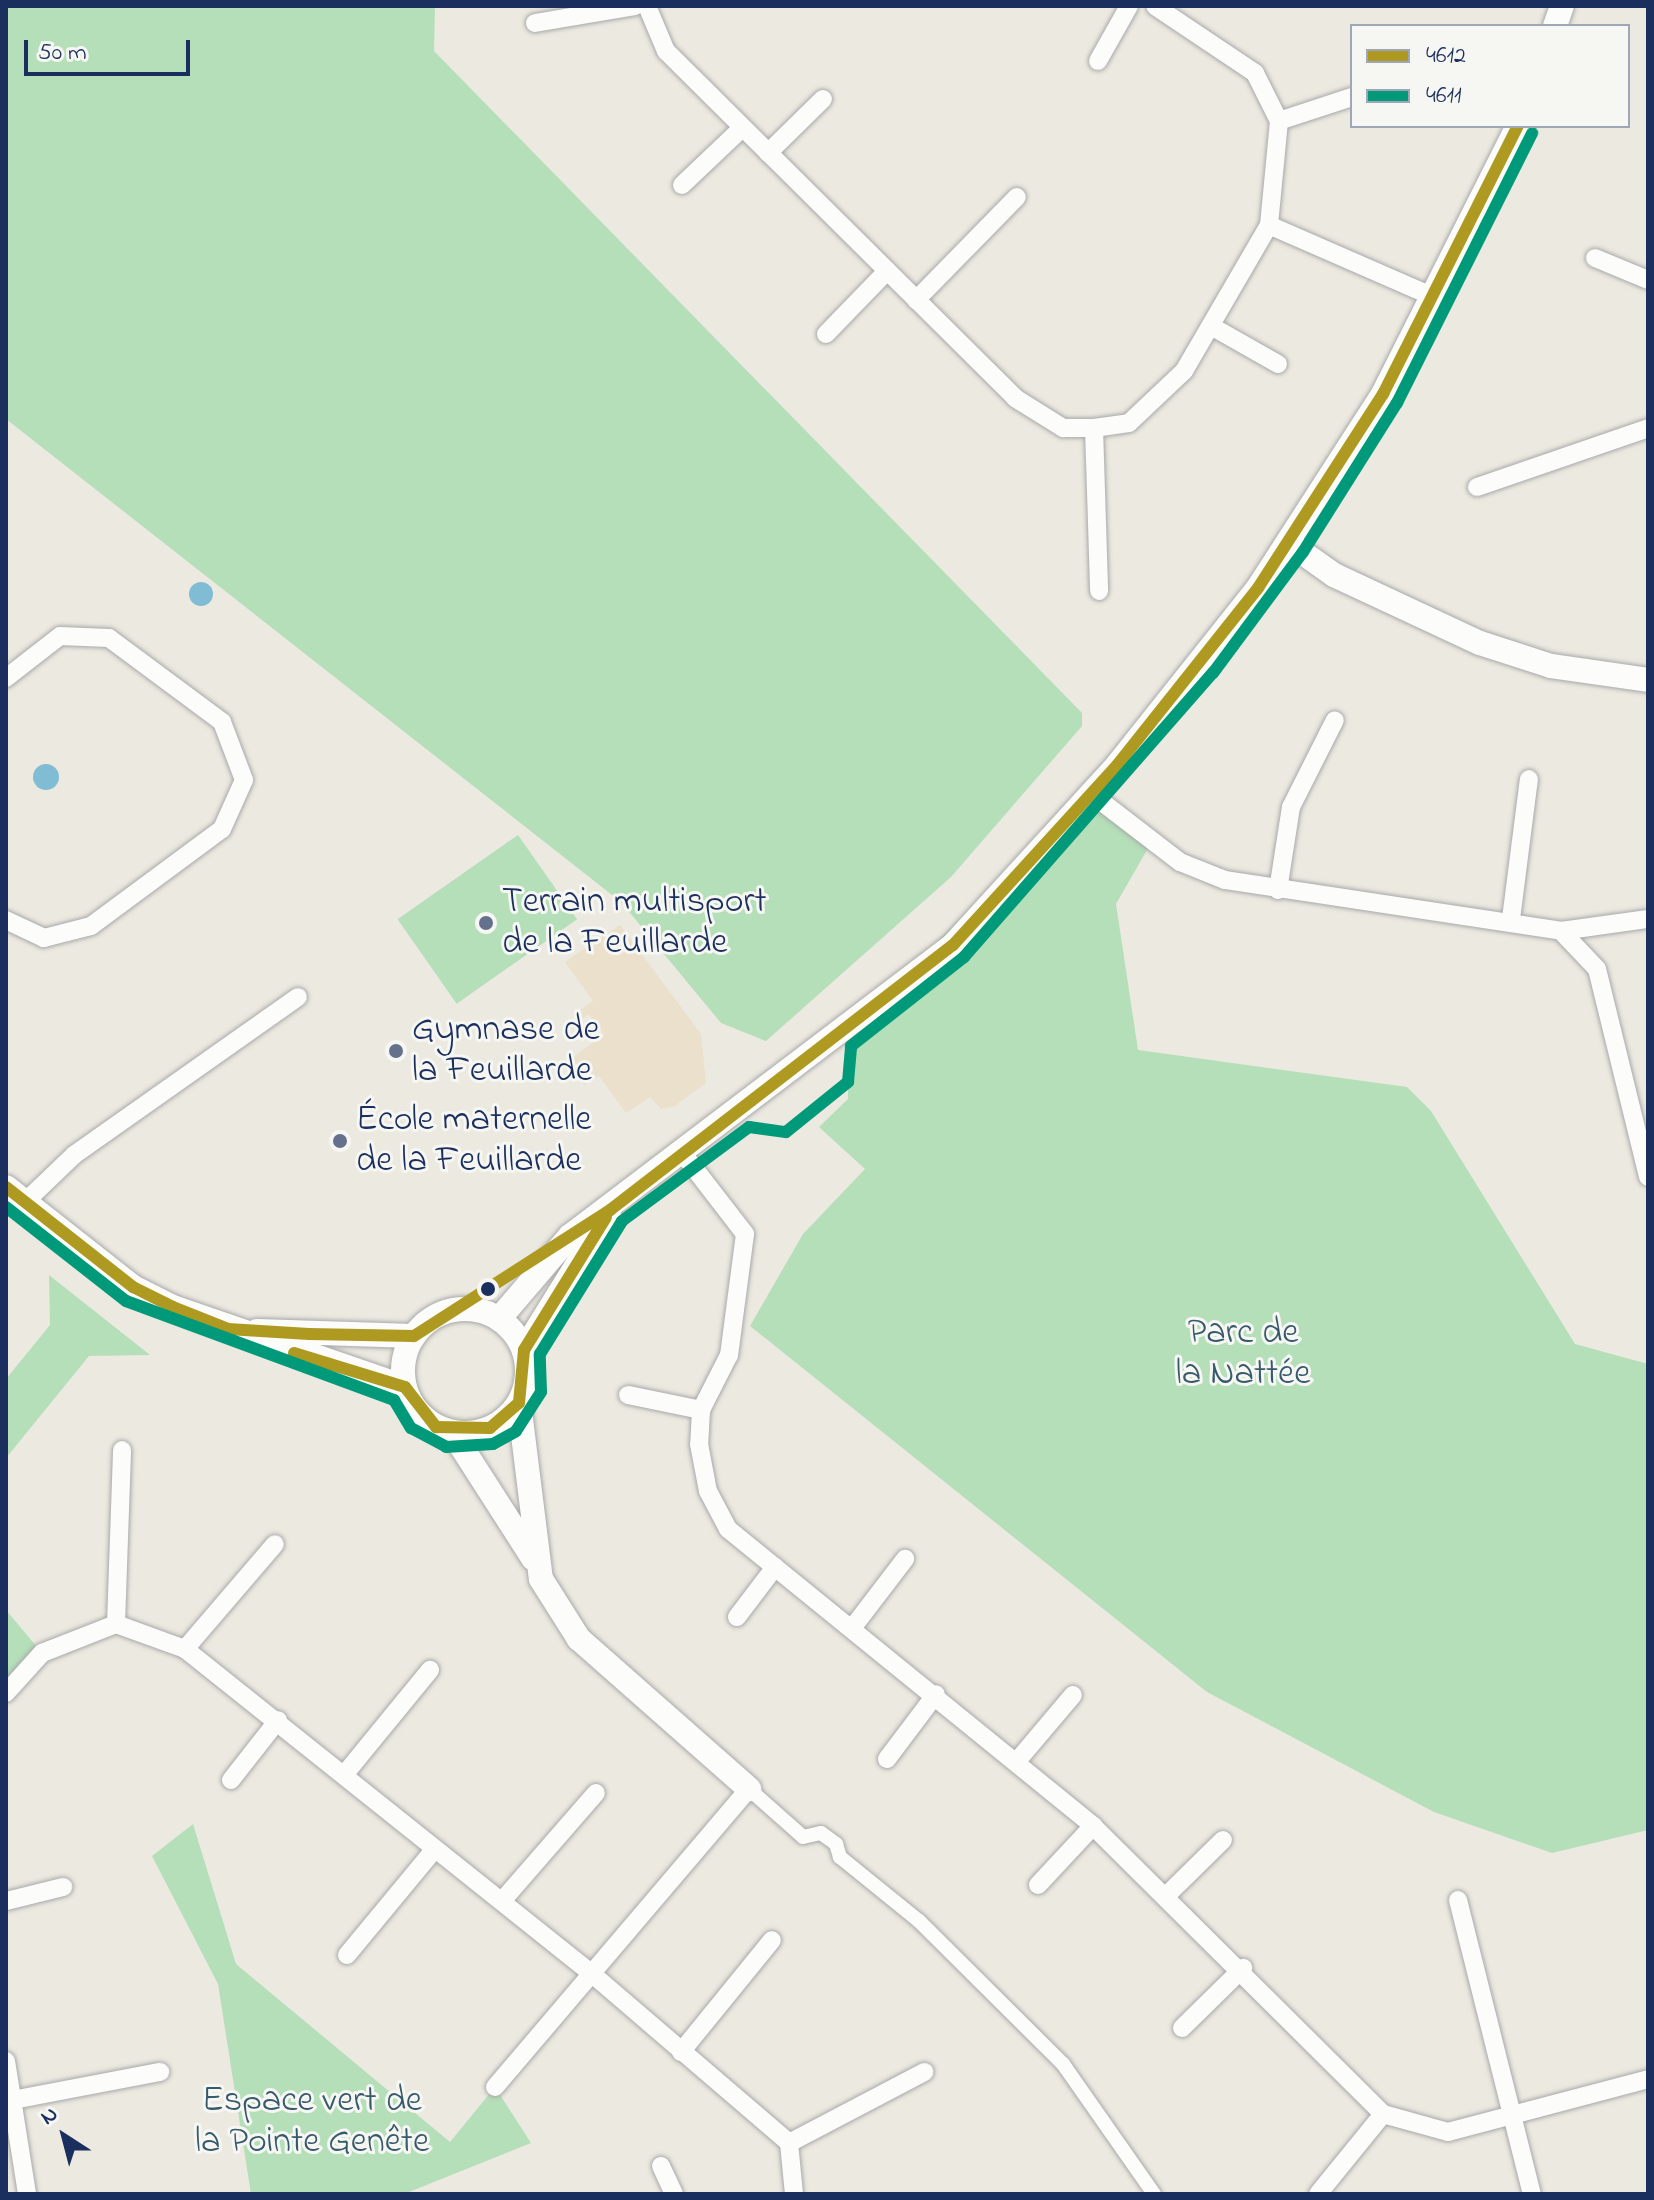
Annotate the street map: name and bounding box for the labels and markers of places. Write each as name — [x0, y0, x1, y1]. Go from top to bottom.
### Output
place label: Terrain multisport de la Feuillarde — [502, 880, 767, 965]
marker: Terrain multisport de la Feuillarde — [477, 914, 495, 932]
place label: Gymnase de la Feuillarde — [412, 1008, 600, 1093]
marker: Gymnase de la Feuillarde — [387, 1042, 405, 1060]
place label: École maternelle de la Feuillarde — [356, 1098, 591, 1183]
marker: École maternelle de la Feuillarde — [331, 1132, 349, 1150]
unlabelled marker — [480, 1281, 496, 1297]

